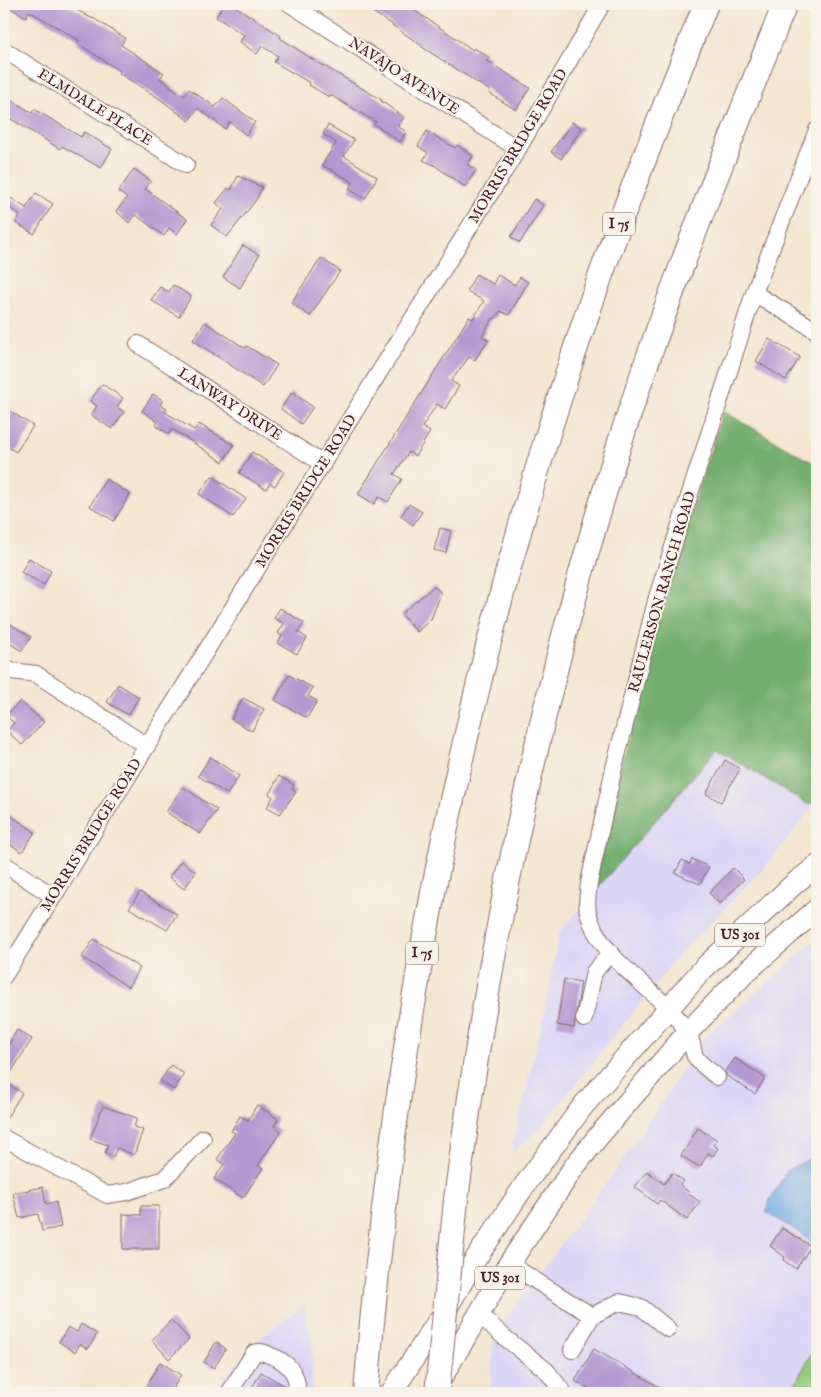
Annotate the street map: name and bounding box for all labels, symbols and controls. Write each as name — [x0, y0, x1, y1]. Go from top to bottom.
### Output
street label: NAVAJO AVENUE — [345, 33, 463, 119]
street label: ELMDALE PLACE — [34, 64, 156, 150]
street label: MORRIS BRIDGE ROAD — [464, 65, 572, 227]
road number: I 75 — [603, 212, 635, 235]
street label: LANWAY DRIVE — [174, 363, 286, 445]
street label: MORRIS BRIDGE ROAD — [251, 411, 361, 571]
street label: RAULERSON RANCH ROAD — [624, 489, 700, 695]
street label: MORRIS BRIDGE ROAD — [36, 755, 146, 915]
road number: US 301 — [715, 924, 765, 946]
road number: I 75 — [406, 941, 438, 964]
road number: US 301 — [475, 1266, 525, 1290]

